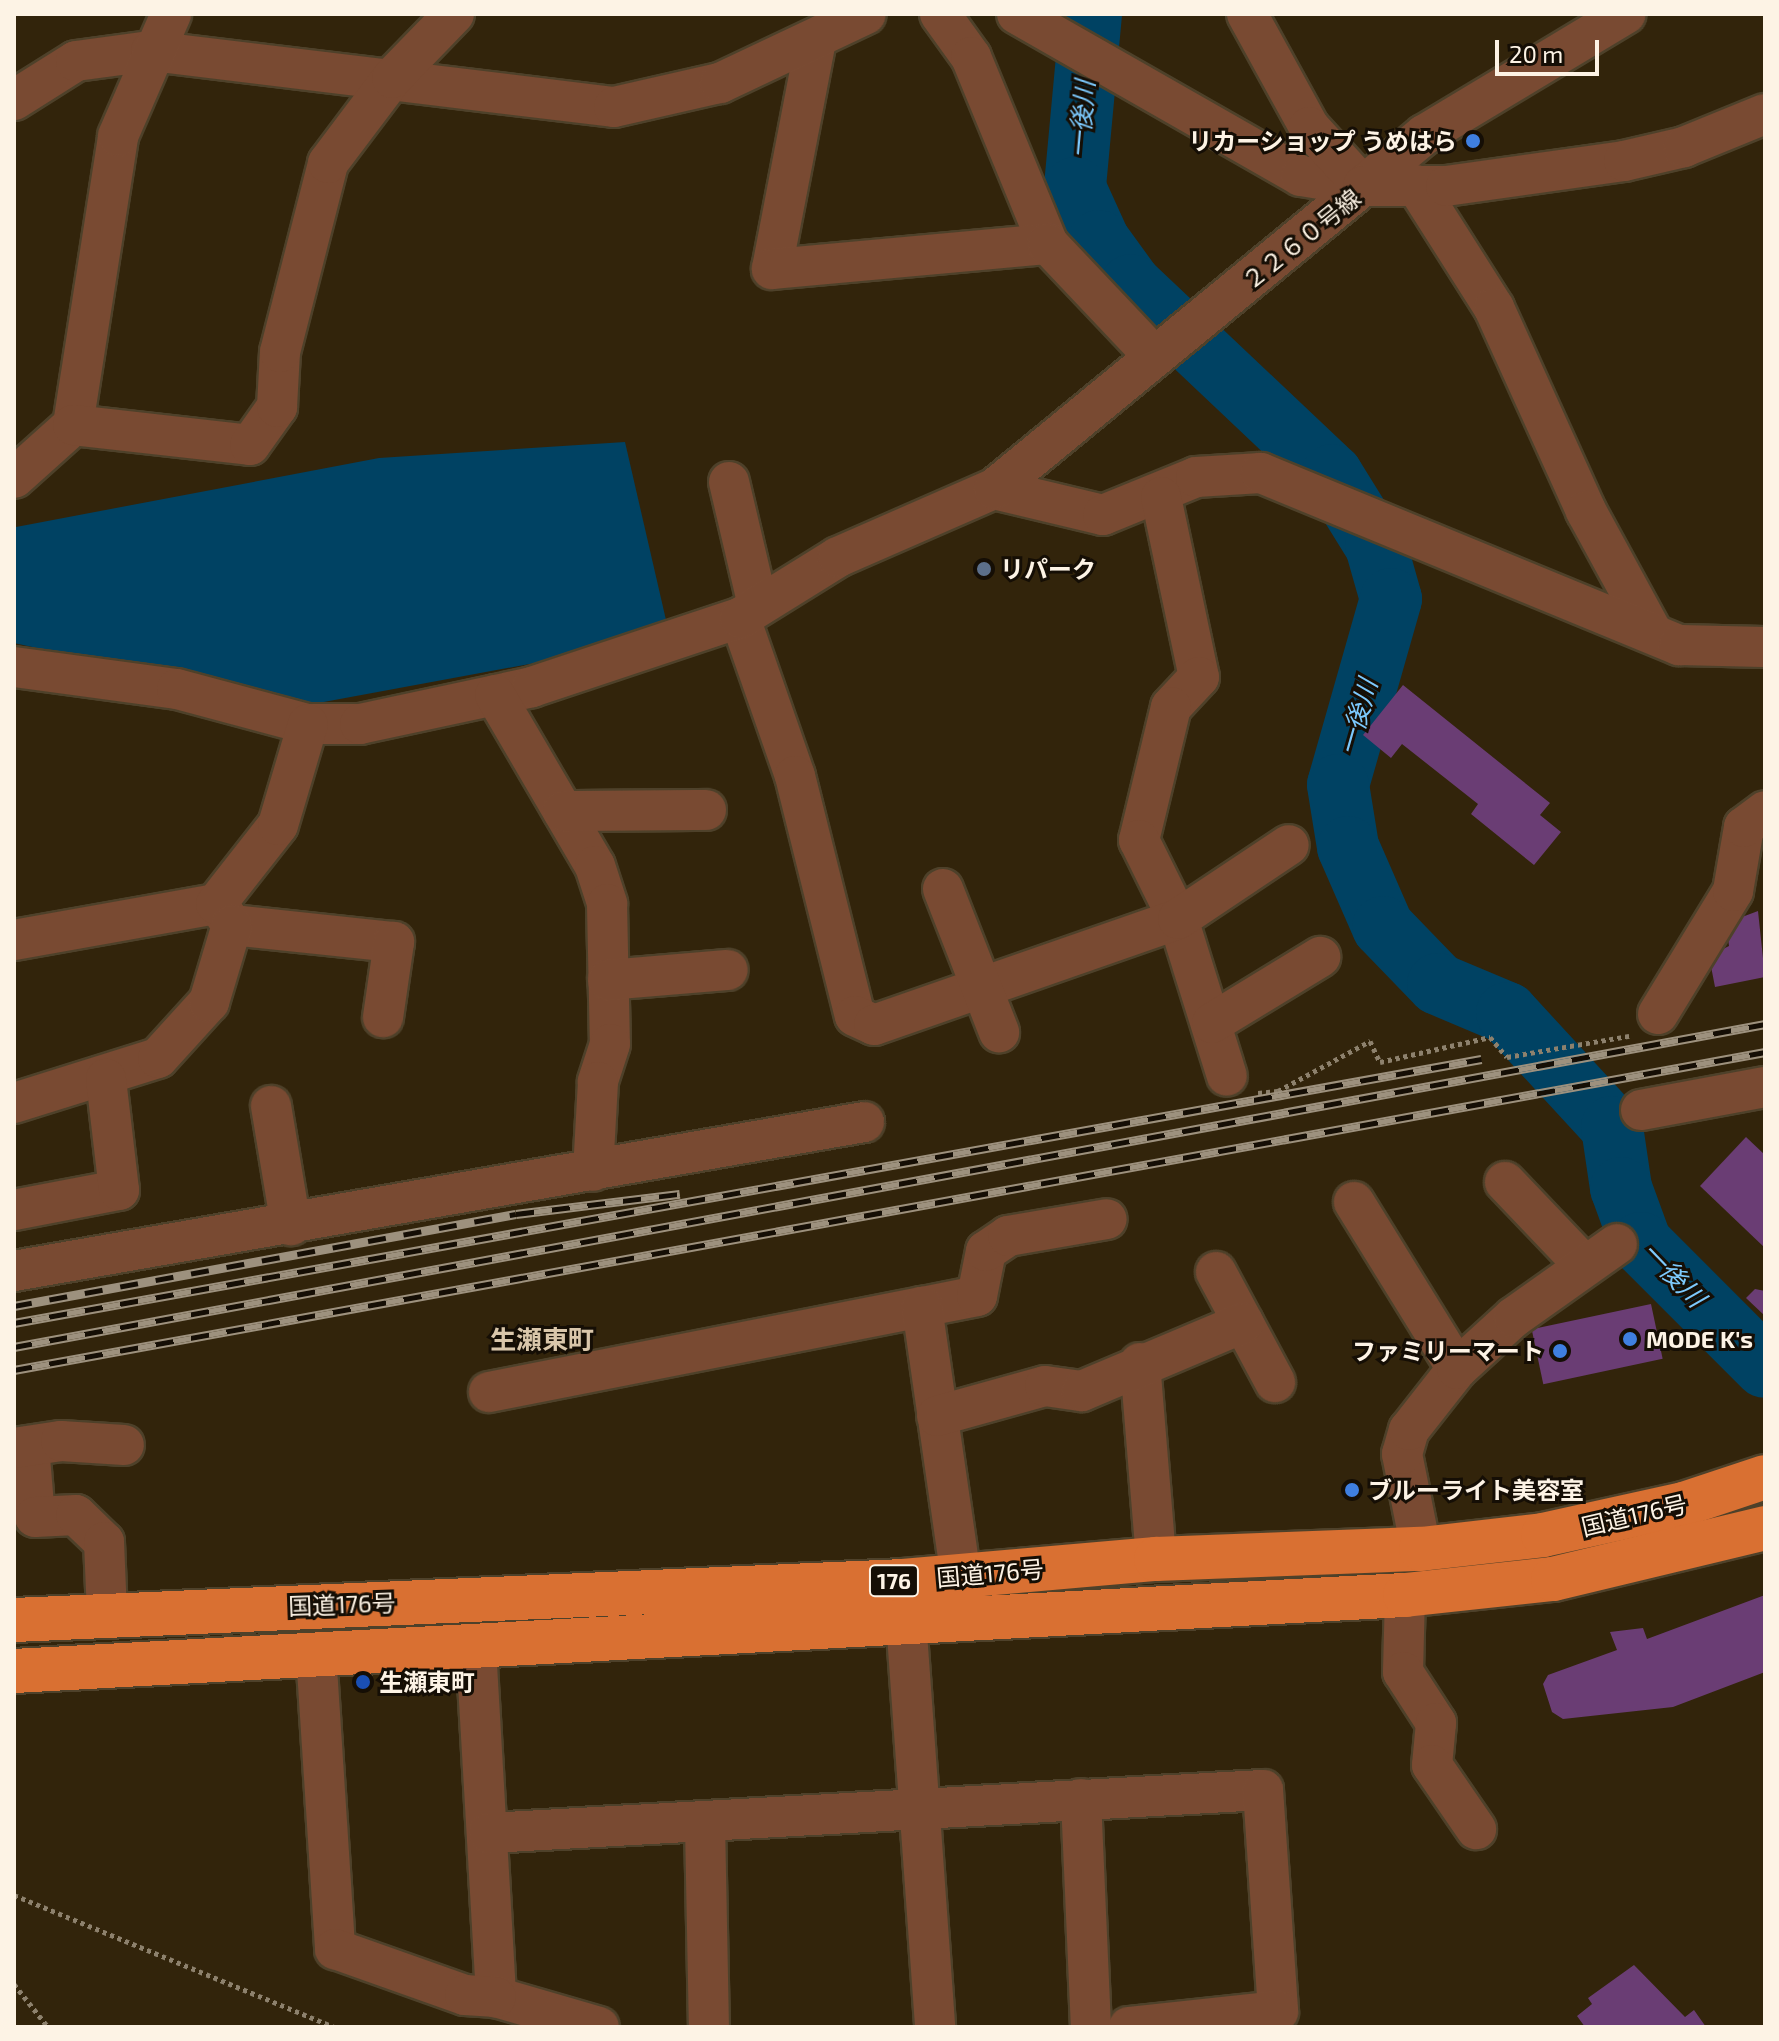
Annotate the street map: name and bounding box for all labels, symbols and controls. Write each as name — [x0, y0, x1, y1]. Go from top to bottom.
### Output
scale bar — [1499, 24, 1603, 74]
text: 20 m — [1509, 39, 1563, 68]
water label: 一後川 — [1062, 79, 1100, 159]
place label: リカーショップ うめはら — [1188, 127, 1457, 155]
marker: リカーショップ うめはら — [1464, 132, 1482, 150]
street label: ２２６０号線 — [1236, 182, 1366, 296]
place label: リパーク — [1000, 555, 1096, 583]
marker: リパーク — [975, 560, 993, 578]
water label: 一後川 — [1331, 675, 1383, 759]
water label: 一後川 — [1636, 1235, 1712, 1313]
district label: 生瀬東町 — [490, 1323, 594, 1355]
place label: MODE K's — [1646, 1325, 1753, 1353]
marker: MODE K's — [1621, 1330, 1639, 1348]
place label: ファミリーマート — [1352, 1337, 1544, 1365]
marker: ファミリーマート — [1551, 1342, 1569, 1360]
place label: ブルーライト美容室 — [1368, 1476, 1584, 1504]
marker: ブルーライト美容室 — [1343, 1481, 1361, 1499]
street label: 国道176号 — [1578, 1489, 1690, 1541]
street label: 国道176号 — [935, 1554, 1045, 1592]
road number: 176 — [868, 1563, 920, 1599]
street label: 国道176号 — [288, 1588, 396, 1620]
place label: 生瀬東町 — [379, 1668, 475, 1696]
marker: 生瀬東町 — [354, 1673, 372, 1691]

